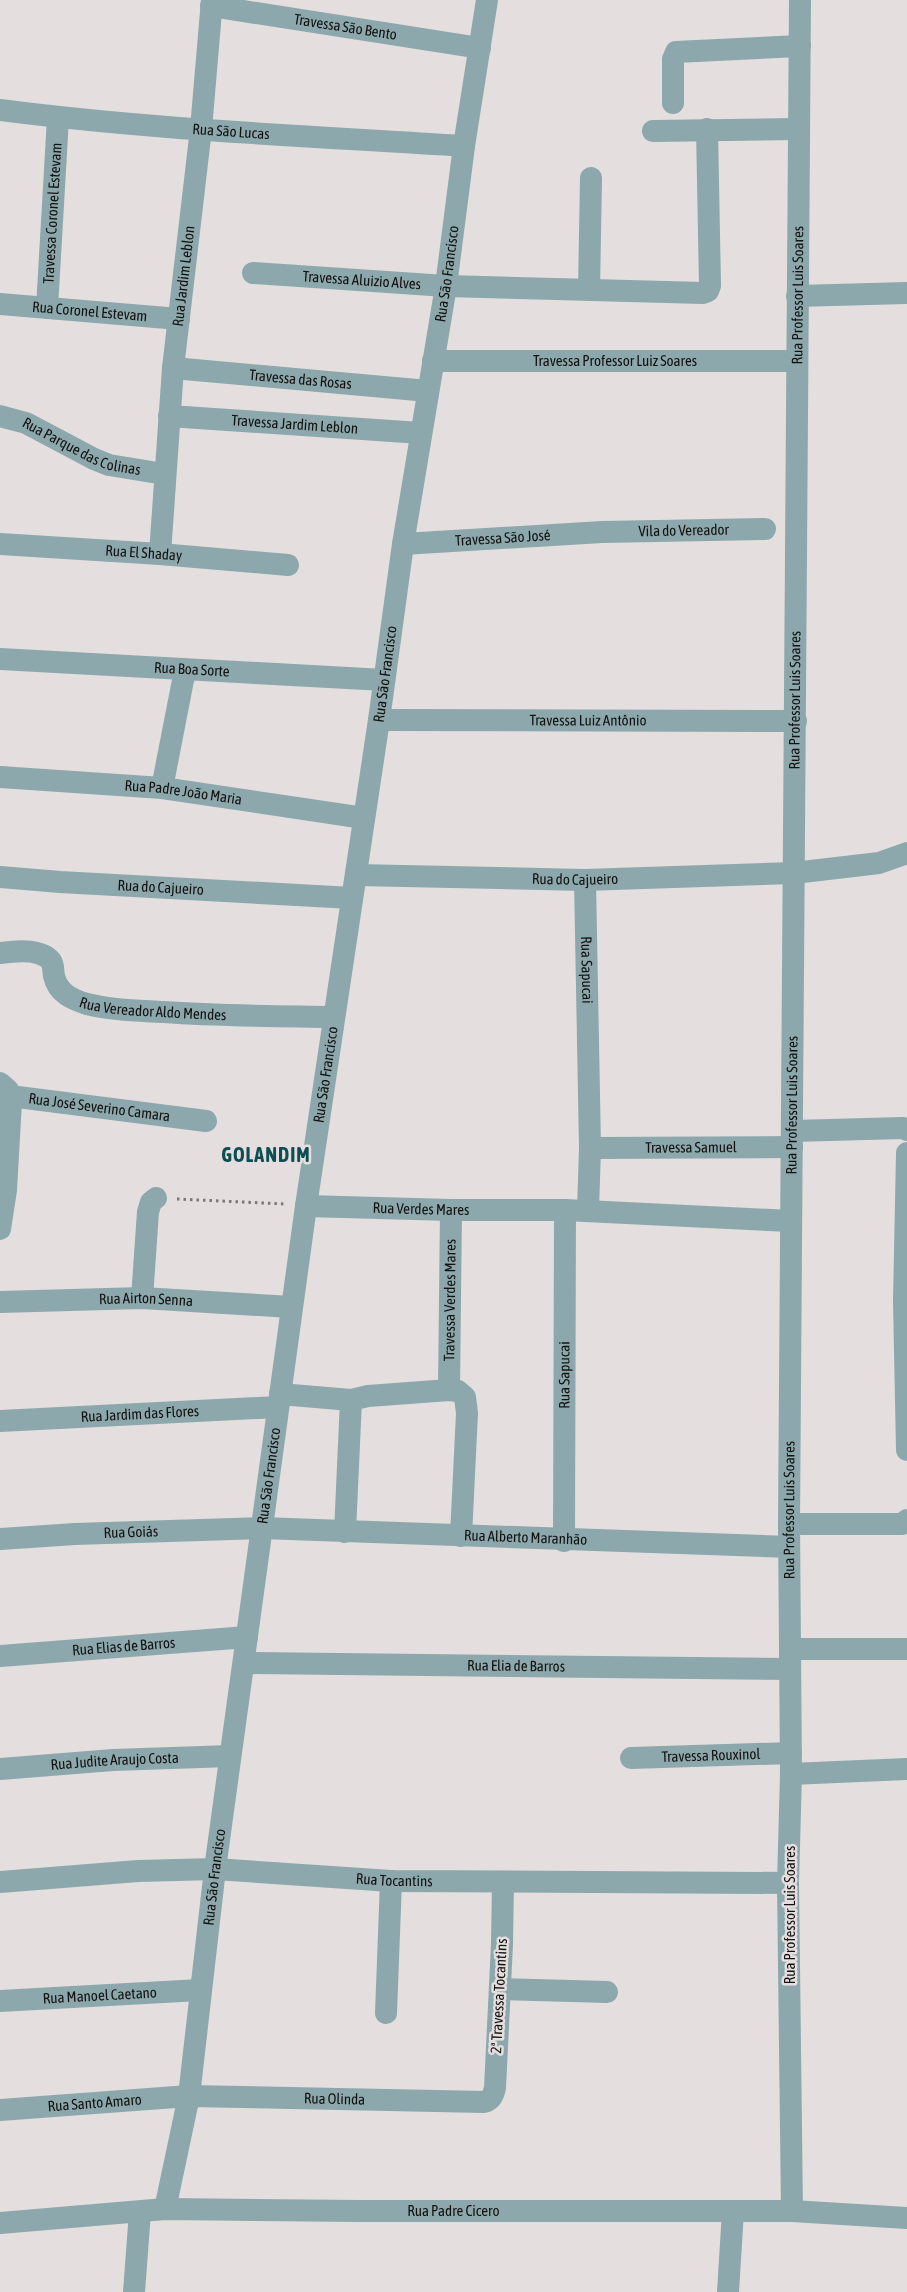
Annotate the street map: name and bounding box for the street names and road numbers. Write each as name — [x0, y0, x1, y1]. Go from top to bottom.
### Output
street label: Travessa São Bento — [293, 10, 398, 43]
street label: Rua São Lucas — [192, 120, 270, 142]
street label: Travessa Coronel Estevam — [39, 142, 65, 284]
street label: Rua Jardim Leblon — [169, 225, 198, 327]
street label: Rua São Francisco — [431, 225, 462, 323]
street label: Rua Professor Luis Soares — [788, 226, 806, 364]
street label: Travessa Aluizio Alves — [302, 267, 422, 292]
street label: Rua Coronel Estevam — [31, 298, 148, 324]
street label: Travessa Professor Luiz Soares — [533, 352, 697, 369]
street label: Travessa das Rosas — [249, 366, 353, 392]
street label: Travessa Jardim Leblon — [231, 411, 359, 437]
street label: Rua Parque das Colinas — [20, 414, 142, 478]
street label: Vila do Vereador — [638, 521, 730, 539]
street label: Travessa São José — [455, 526, 551, 549]
street label: Rua El Shaday — [105, 542, 183, 564]
street label: Rua São Francisco — [370, 625, 400, 723]
street label: Rua Professor Luis Soares — [785, 631, 803, 769]
street label: Rua Boa Sorte — [153, 658, 230, 680]
street label: Travessa Luiz Antônio — [530, 711, 646, 729]
street label: Rua Padre João Maria — [124, 776, 243, 808]
street label: Rua do Cajueiro — [532, 870, 618, 888]
street label: Rua do Cajueiro — [117, 876, 204, 898]
street label: Rua Sapucai — [578, 936, 596, 1004]
street label: Rua Vereador Aldo Mendes — [77, 993, 227, 1023]
street label: Rua São Francisco — [310, 1025, 341, 1124]
street label: Rua Professor Luis Soares — [783, 1036, 801, 1174]
street label: Rua José Severino Camara — [28, 1089, 171, 1124]
street label: Travessa Samuel — [645, 1138, 737, 1156]
street label: Rua Verdes Mares — [372, 1199, 469, 1218]
street label: Travessa Verdes Mares — [440, 1239, 459, 1361]
street label: Rua Airton Senna — [99, 1289, 193, 1309]
street label: Rua Sapucai — [555, 1341, 573, 1409]
street label: Rua Jardim das Flores — [80, 1402, 199, 1425]
street label: Rua São Francisco — [253, 1426, 284, 1525]
street label: Rua Professor Luis Soares — [780, 1441, 798, 1579]
street label: Rua Goiás — [103, 1522, 158, 1541]
street label: Rua Alberto Maranhão — [464, 1526, 588, 1548]
street label: Rua Elias de Barros — [71, 1634, 176, 1658]
street label: Rua Elia de Barros — [467, 1656, 565, 1675]
street label: Travessa Rouxinol — [661, 1745, 761, 1765]
street label: Rua Judite Araujo Costa — [50, 1749, 179, 1773]
street label: Rua São Francisco — [200, 1827, 228, 1926]
street label: Rua Professor Luis Soares — [781, 1846, 798, 1984]
street label: Rua Tocantins — [355, 1870, 433, 1889]
street label: 2ª Travessa Tocantins — [487, 1938, 510, 2054]
street label: Rua Manoel Caetano — [42, 1983, 157, 2007]
street label: Rua Olinda — [304, 2089, 365, 2108]
street label: Rua Santo Amaro — [47, 2091, 142, 2114]
street label: Rua Padre Cicero — [407, 2202, 500, 2219]

